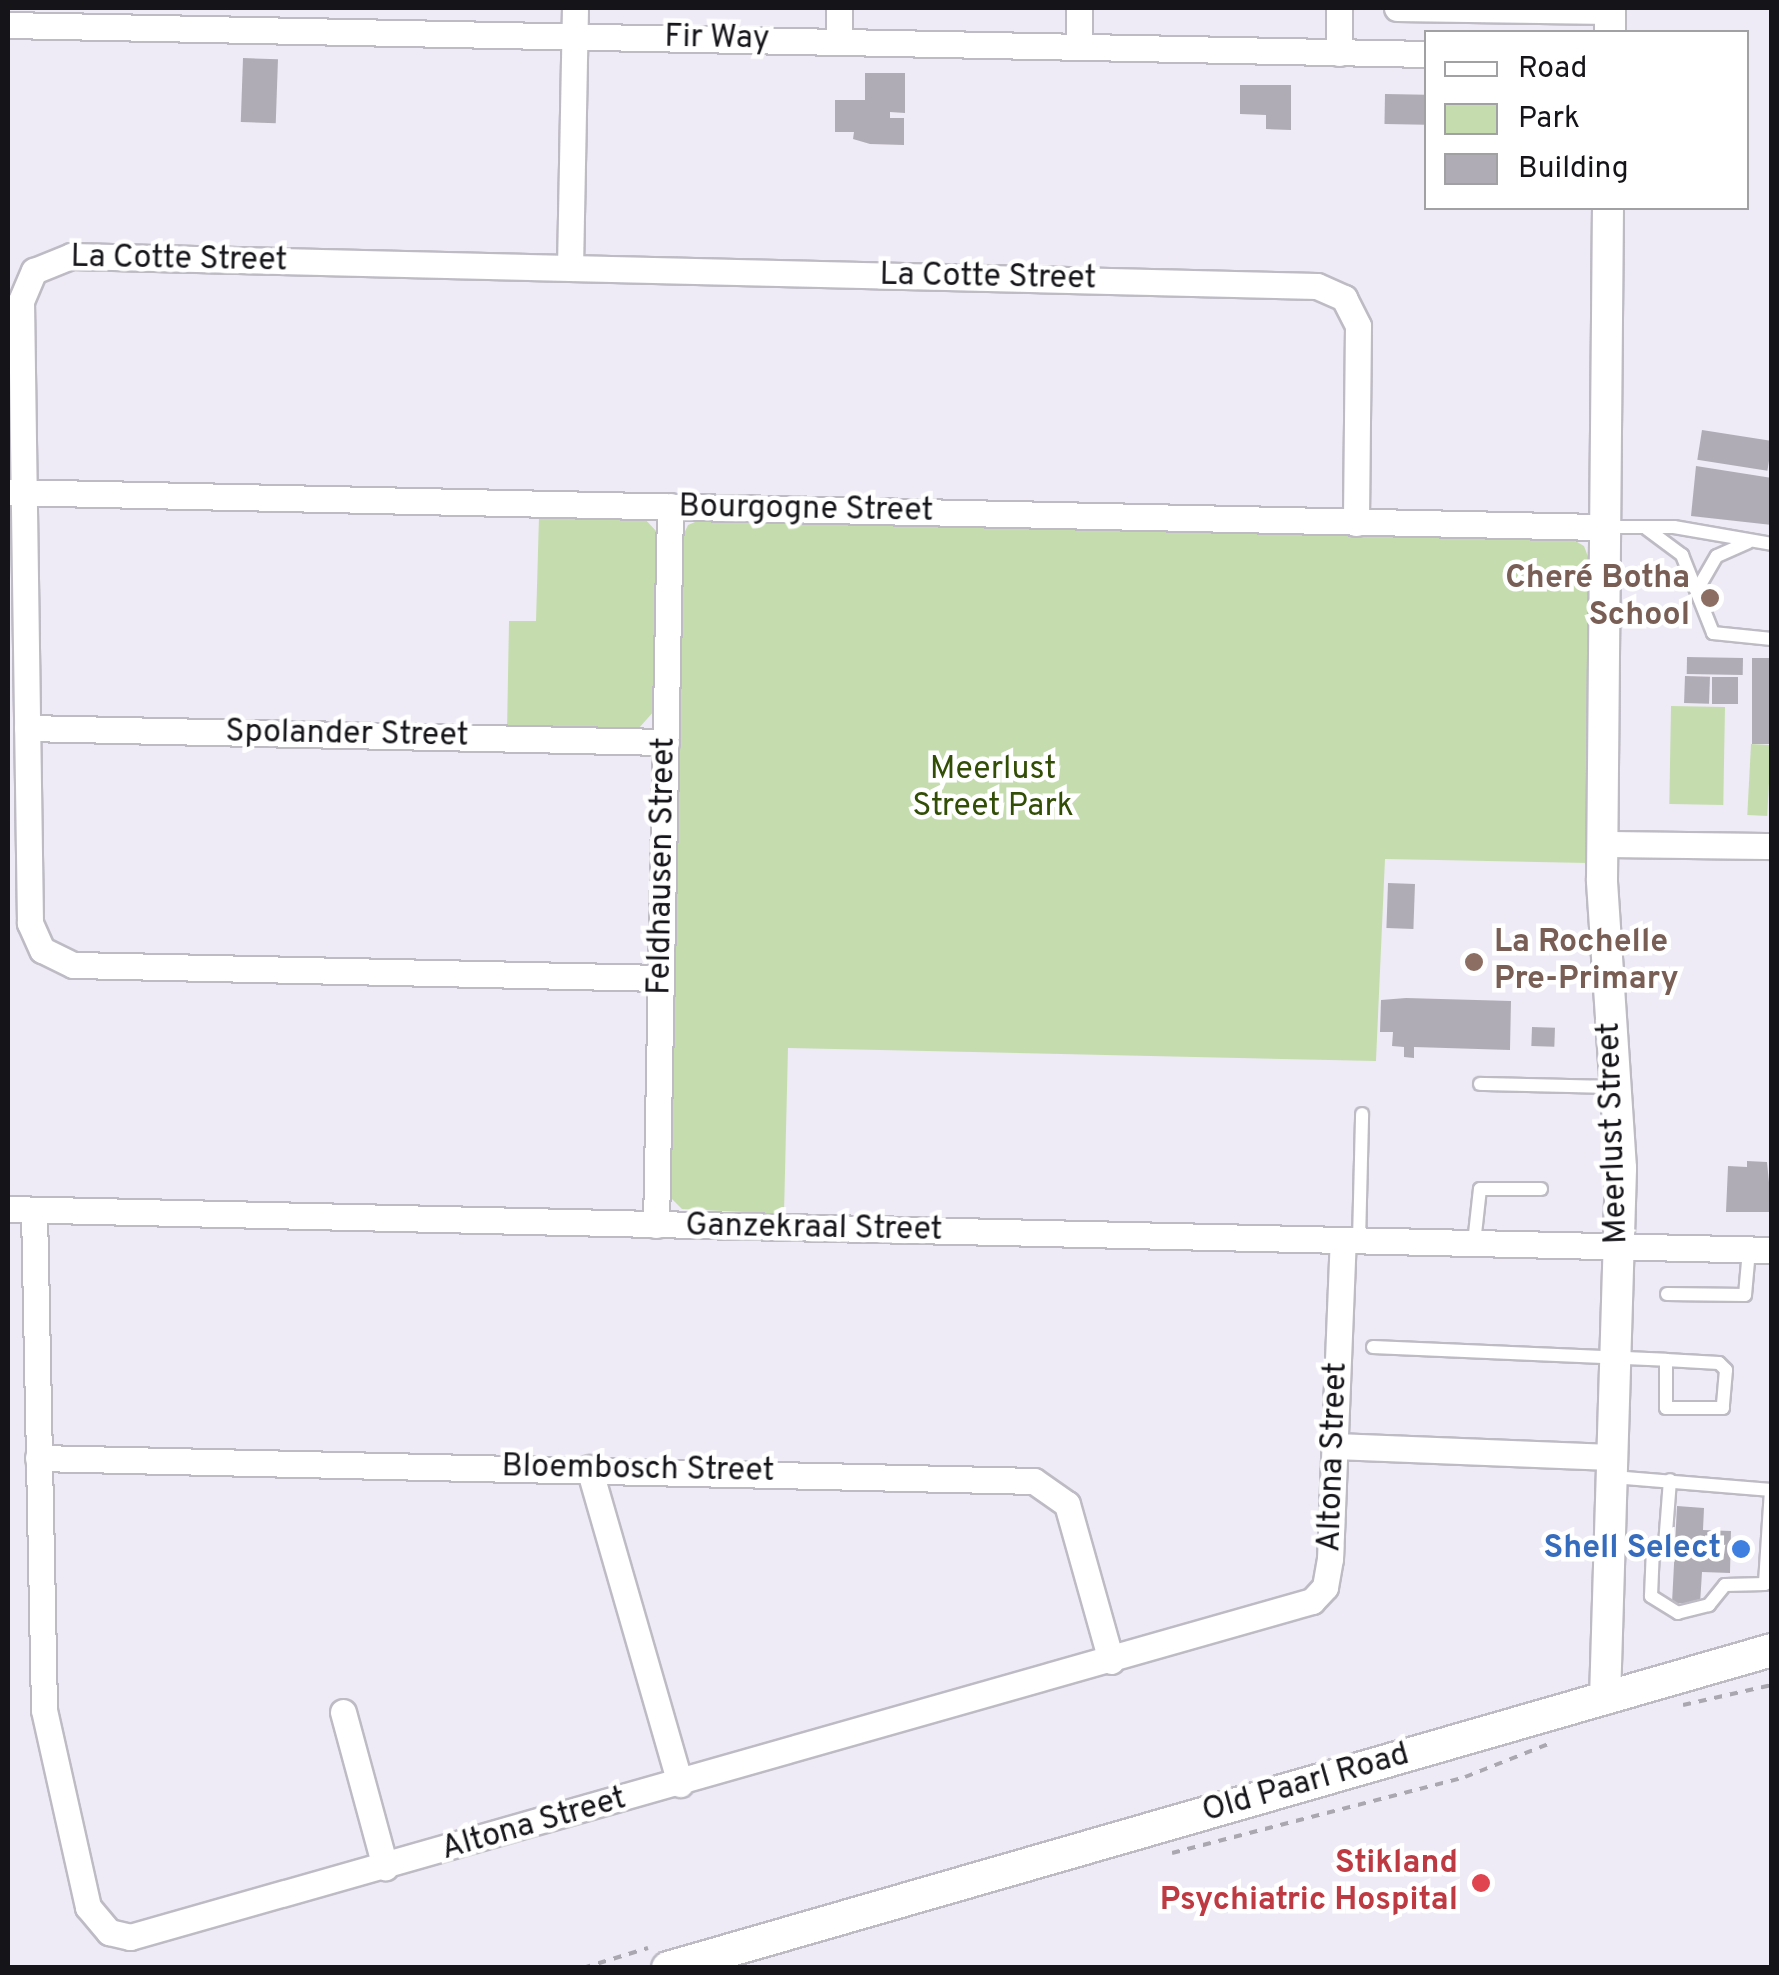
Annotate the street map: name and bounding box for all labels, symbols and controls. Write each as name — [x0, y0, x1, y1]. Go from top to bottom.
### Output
street label: Fir Way — [664, 19, 770, 59]
legend — [1424, 30, 1749, 210]
text: Road — [1518, 51, 1587, 88]
text: Park — [1518, 101, 1580, 138]
text: Building — [1518, 151, 1629, 188]
street label: La Cotte Street — [70, 239, 288, 281]
street label: La Cotte Street — [879, 257, 1097, 299]
street label: Bourgogne Street — [678, 489, 934, 531]
place label: Cheré Botha School — [1505, 561, 1690, 636]
marker: Cheré Botha School — [1699, 587, 1721, 609]
street label: Spolander Street — [225, 714, 469, 756]
street label: Feldhausen Street — [642, 737, 684, 995]
park label: Meerlust Street Park — [912, 752, 1074, 827]
place label: La Rochelle Pre-Primary — [1494, 925, 1679, 1000]
marker: La Rochelle Pre-Primary — [1463, 951, 1485, 973]
street label: Meerlust Street — [1591, 1021, 1637, 1245]
street label: Ganzekraal Street — [685, 1208, 943, 1250]
street label: Altona Street — [1311, 1361, 1357, 1553]
street label: Bloembosch Street — [501, 1448, 775, 1492]
place label: Shell Select — [1544, 1530, 1721, 1568]
marker: Shell Select — [1730, 1538, 1752, 1560]
street label: Old Paarl Road — [1198, 1736, 1414, 1832]
street label: Altona Street — [437, 1780, 631, 1870]
place label: Stikland Psychiatric Hospital — [1160, 1846, 1458, 1921]
marker: Stikland Psychiatric Hospital — [1468, 1870, 1494, 1896]

